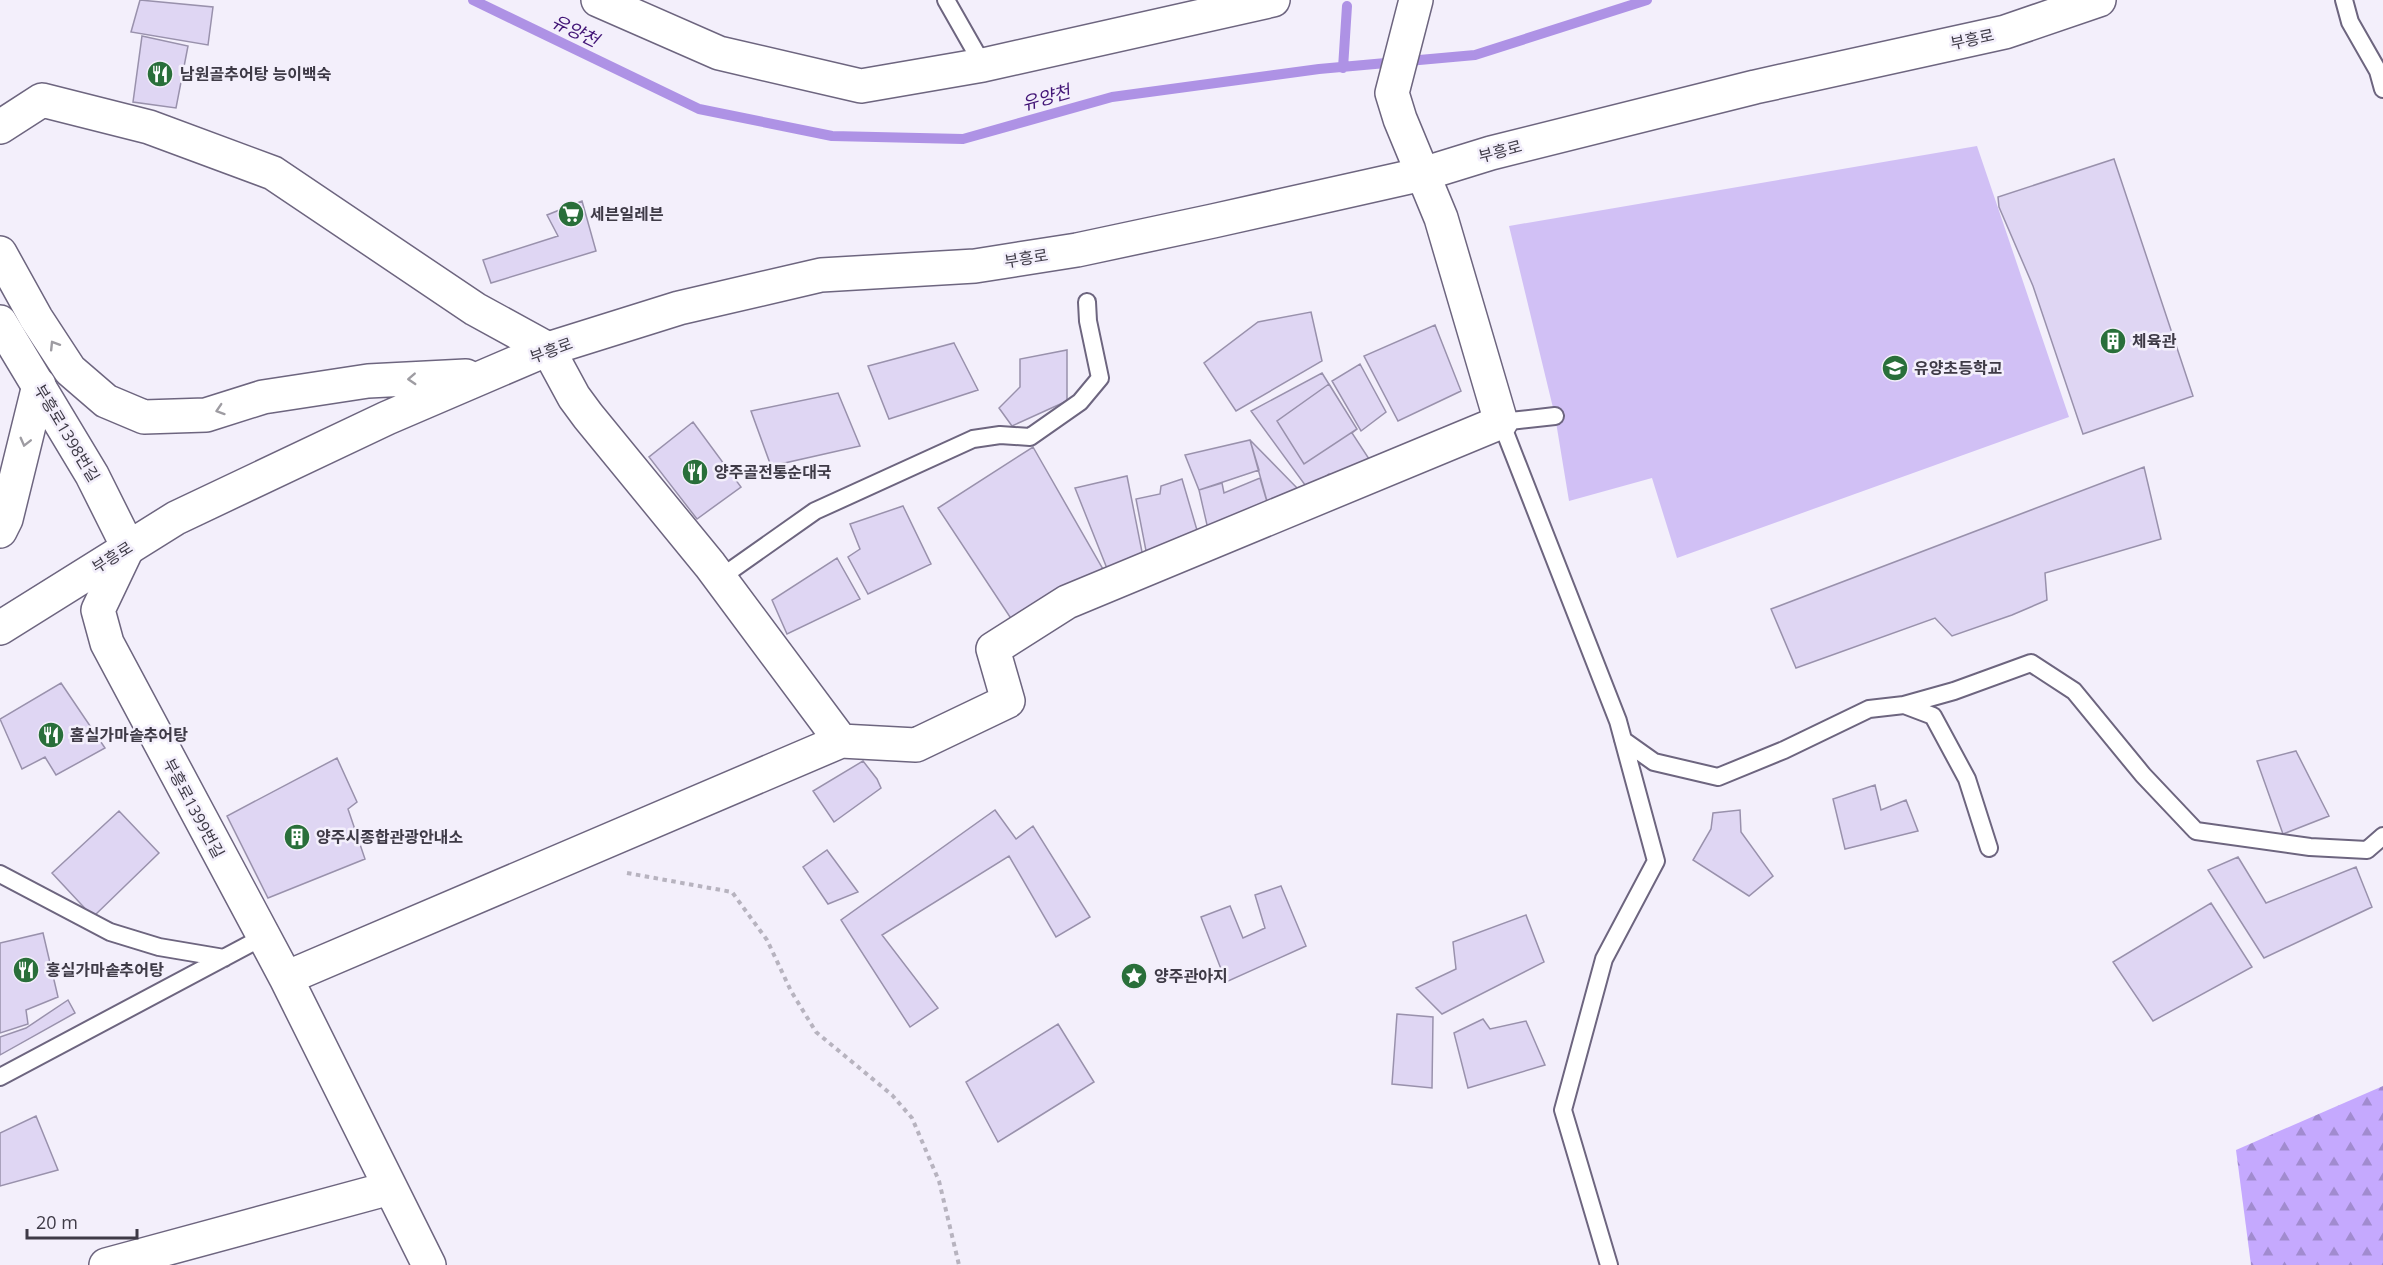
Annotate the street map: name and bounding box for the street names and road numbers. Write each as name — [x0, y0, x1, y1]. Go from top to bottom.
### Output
street label: 부흥로 — [1948, 24, 1996, 54]
street label: 부흥로 — [1476, 135, 1524, 167]
street label: 부흥로 — [1002, 244, 1050, 272]
street label: 부흥로 — [526, 332, 576, 368]
street label: 부흥로1398번길 — [29, 380, 105, 486]
street label: 부흥로 — [87, 536, 137, 578]
street label: 부흥로1399번길 — [158, 754, 230, 862]

